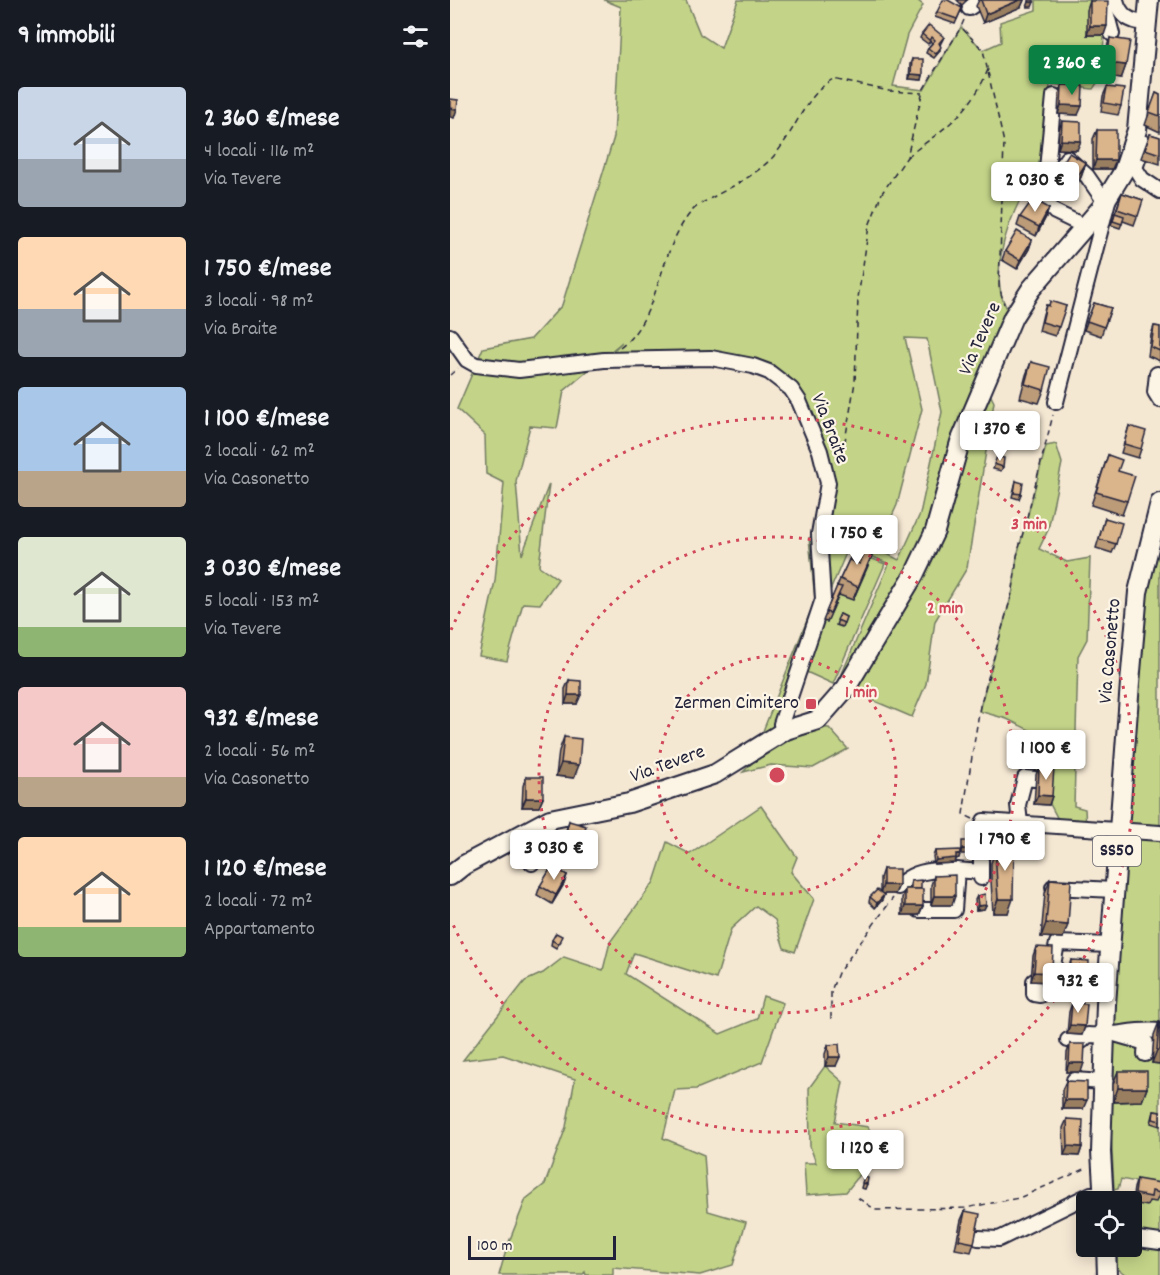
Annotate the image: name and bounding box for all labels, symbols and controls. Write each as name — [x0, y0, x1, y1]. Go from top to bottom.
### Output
text: 9 immobili — [18, 18, 115, 55]
icon: filters — [399, 20, 432, 53]
pin: 2 360 € — [1017, 45, 1127, 96]
text: 2 360 € — [1043, 50, 1101, 78]
text: 2 360 €/mese — [204, 101, 339, 138]
icon: home — [66, 111, 138, 183]
text: 4 locali · 116 m² — [204, 138, 314, 166]
pin: 2 030 € — [980, 162, 1090, 213]
text: Via Tevere — [204, 166, 281, 194]
text: 2 030 € — [1005, 167, 1065, 195]
text: 1 750 €/mese — [204, 251, 331, 288]
icon: home — [66, 261, 138, 333]
text: 3 locali · 98 m² — [204, 288, 313, 316]
street label: Via Tevere — [952, 298, 1010, 380]
text: Via Braite — [204, 316, 277, 344]
street label: Via Braite — [803, 390, 855, 468]
text: 1 100 €/mese — [204, 401, 329, 438]
icon: home — [66, 411, 138, 483]
pin: 1 370 € — [945, 411, 1055, 462]
text: 1 370 € — [974, 416, 1026, 444]
text: 2 locali · 62 m² — [204, 438, 315, 466]
text: Via Casonetto — [204, 466, 310, 494]
text: 3 min — [1011, 513, 1047, 538]
pin: 1 750 € — [802, 515, 912, 566]
text: 1 750 € — [831, 520, 883, 548]
text: 3 030 €/mese — [204, 551, 341, 588]
icon: home — [66, 561, 138, 633]
text: 5 locali · 153 m² — [204, 588, 319, 616]
text: 2 min — [927, 597, 963, 622]
street label: Via Casonetto — [1092, 597, 1130, 705]
text: Via Tevere — [204, 616, 281, 644]
text: 1 min — [845, 681, 877, 706]
place label: Zermen Cimitero — [674, 690, 799, 718]
marker: Zermen Cimitero — [804, 697, 818, 711]
text: 932 €/mese — [204, 701, 318, 738]
icon: home — [66, 711, 138, 783]
pin: 1 100 € — [991, 730, 1101, 781]
text: 1 100 € — [1021, 735, 1071, 763]
text: 2 locali · 56 m² — [204, 738, 315, 766]
street label: Via Tevere — [627, 739, 709, 791]
centre of rings — [767, 765, 787, 785]
text: Via Casonetto — [204, 766, 310, 794]
pin: 1 790 € — [950, 821, 1060, 872]
text: 1 790 € — [979, 826, 1031, 854]
pin: 3 030 € — [499, 830, 609, 881]
text: 3 030 € — [524, 835, 584, 863]
road number: SS50 — [1093, 836, 1141, 866]
text: 1 120 €/mese — [204, 851, 326, 888]
icon: home — [66, 861, 138, 933]
text: 2 locali · 72 m² — [204, 888, 313, 916]
text: Appartamento — [204, 916, 315, 944]
pin: 932 € — [1036, 963, 1120, 1014]
text: 932 € — [1057, 968, 1099, 996]
pin: 1 120 € — [810, 1130, 920, 1181]
text: 1 120 € — [841, 1135, 889, 1163]
map controls — [1076, 1191, 1142, 1257]
button: locate — [1076, 1191, 1142, 1257]
scale bar — [468, 1233, 616, 1260]
text: 100 m — [477, 1235, 513, 1258]

